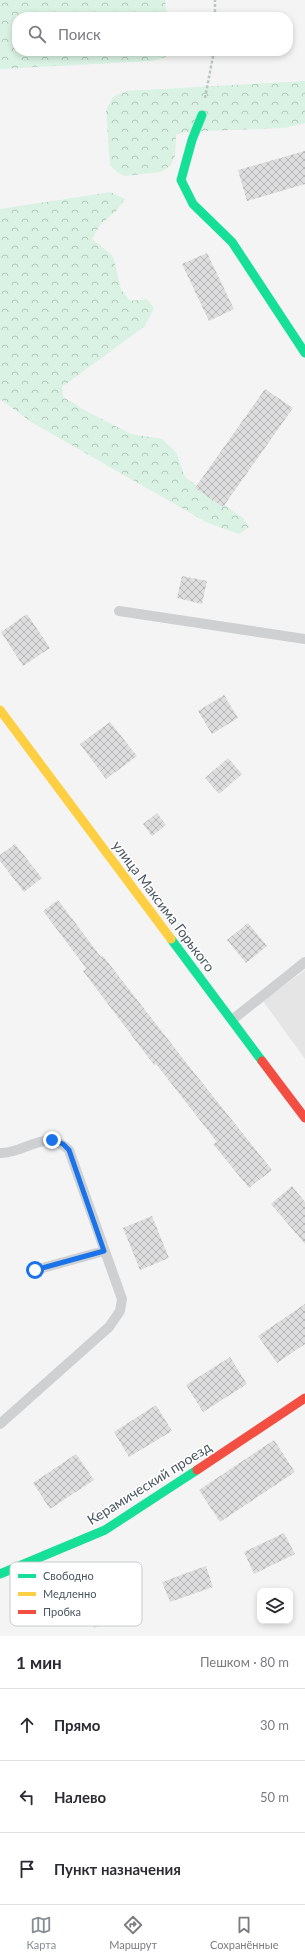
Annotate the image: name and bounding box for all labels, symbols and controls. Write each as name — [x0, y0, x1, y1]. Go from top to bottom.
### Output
search box — [12, 12, 293, 56]
icon: search — [26, 23, 48, 45]
text: Поиск — [58, 25, 101, 43]
street label: улица Максима Горького — [109, 837, 219, 975]
route end — [43, 1131, 61, 1149]
route start — [26, 1261, 44, 1279]
street label: Керамический проезд — [84, 1438, 214, 1528]
legend — [10, 1562, 142, 1626]
text: Свободно — [43, 1569, 94, 1582]
text: Медленно — [43, 1587, 96, 1600]
map controls — [257, 1588, 293, 1624]
button: layers — [257, 1588, 293, 1624]
text: Пробка — [43, 1605, 81, 1618]
text: 1 мин — [16, 1652, 62, 1673]
text: Пешком · 80 m — [200, 1654, 289, 1670]
icon: ahead — [16, 1714, 38, 1736]
text: Прямо — [54, 1716, 100, 1734]
text: 30 m — [260, 1717, 289, 1733]
icon: left — [16, 1786, 38, 1808]
text: Налево — [54, 1788, 106, 1806]
text: 50 m — [260, 1789, 289, 1805]
icon: arrive — [16, 1858, 38, 1880]
text: Пункт назначения — [54, 1860, 181, 1878]
tab: Карта — [26, 1914, 56, 1951]
tab: Маршрут — [109, 1914, 157, 1951]
tab: Сохранённые — [210, 1914, 279, 1951]

